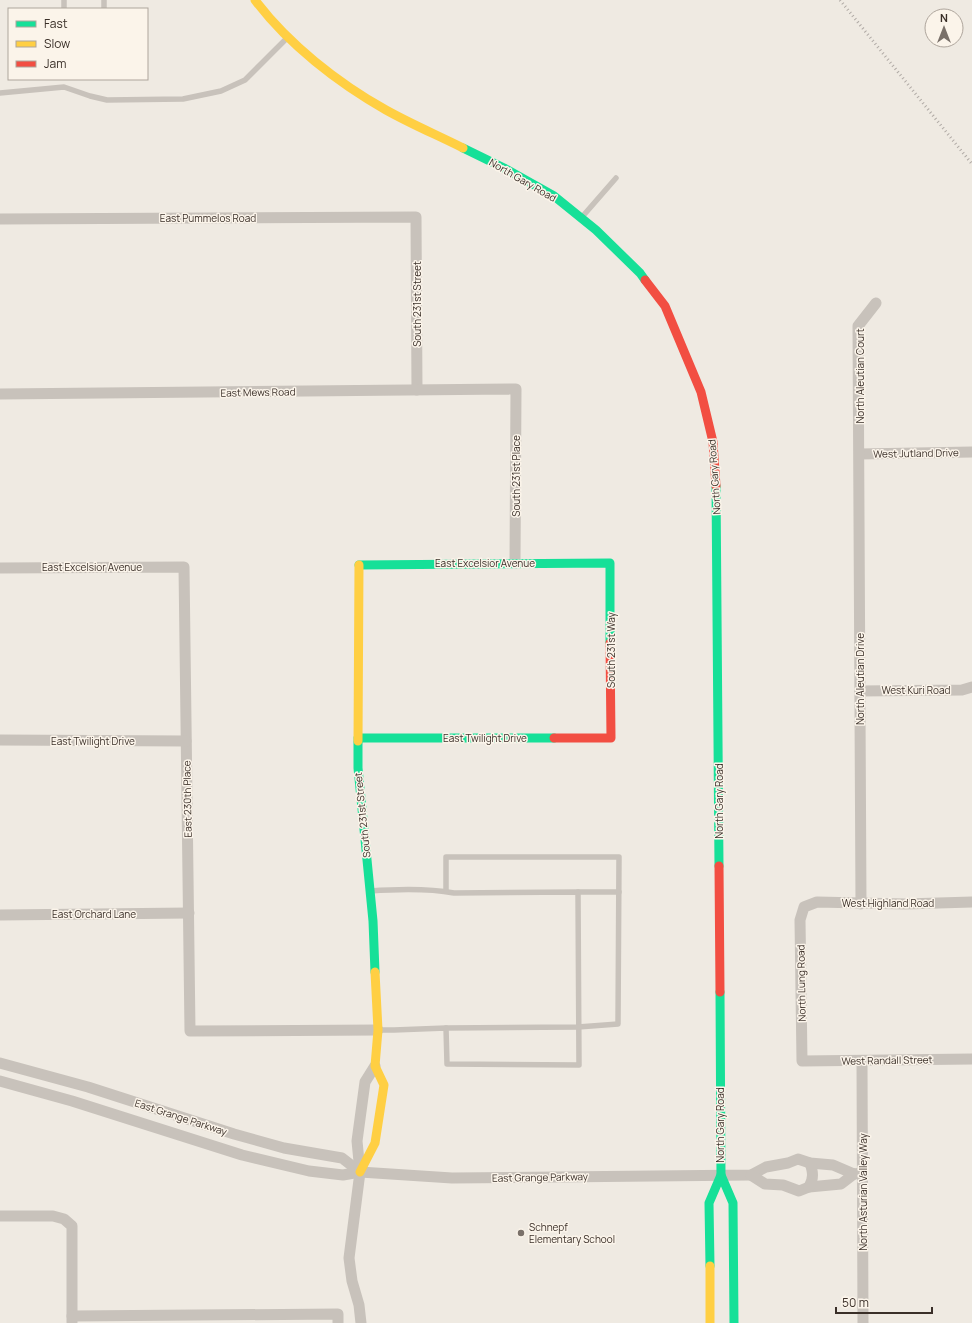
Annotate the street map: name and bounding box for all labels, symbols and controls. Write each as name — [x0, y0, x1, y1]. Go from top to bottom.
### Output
legend — [8, 8, 148, 80]
north arrow — [924, 8, 964, 48]
text: N — [940, 10, 948, 25]
text: Fast — [44, 15, 68, 32]
text: Slow — [44, 35, 70, 52]
text: Jam — [44, 55, 66, 72]
street label: North Gary Road — [487, 155, 559, 205]
street label: East Pummelos Road — [160, 211, 256, 225]
street label: South 231st Street — [410, 261, 424, 347]
street label: North Aleutian Court — [853, 328, 867, 424]
street label: East Mews Road — [220, 384, 296, 400]
street label: South 231st Place — [509, 435, 523, 517]
street label: North Gary Road — [704, 439, 724, 515]
street label: West Jutland Drive — [873, 445, 959, 461]
street label: East Excelsior Avenue — [435, 556, 535, 570]
street label: East Excelsior Avenue — [42, 560, 142, 574]
street label: South 231st Way — [604, 611, 618, 688]
street label: North Aleutian Drive — [853, 633, 867, 725]
street label: West Kuri Road — [881, 683, 951, 697]
street label: East Twilight Drive — [443, 731, 527, 745]
street label: East Twilight Drive — [51, 734, 135, 748]
street label: East 230th Place — [179, 760, 195, 838]
street label: North Gary Road — [712, 763, 726, 839]
street label: South 231st Street — [351, 772, 373, 858]
street label: West Highland Road — [842, 896, 934, 910]
street label: East Orchard Lane — [52, 907, 136, 921]
street label: North Lung Road — [793, 944, 809, 1022]
street label: West Randall Street — [841, 1052, 933, 1068]
street label: North Gary Road — [713, 1087, 727, 1163]
street label: East Grange Parkway — [133, 1096, 230, 1139]
street label: North Asturian Valley Way — [856, 1133, 870, 1251]
street label: East Grange Parkway — [492, 1169, 589, 1185]
place label: Schnepf Elementary School — [529, 1220, 615, 1246]
marker: Schnepf Elementary School — [516, 1228, 526, 1238]
scale bar — [836, 1289, 932, 1315]
text: 50 m — [842, 1294, 869, 1311]

